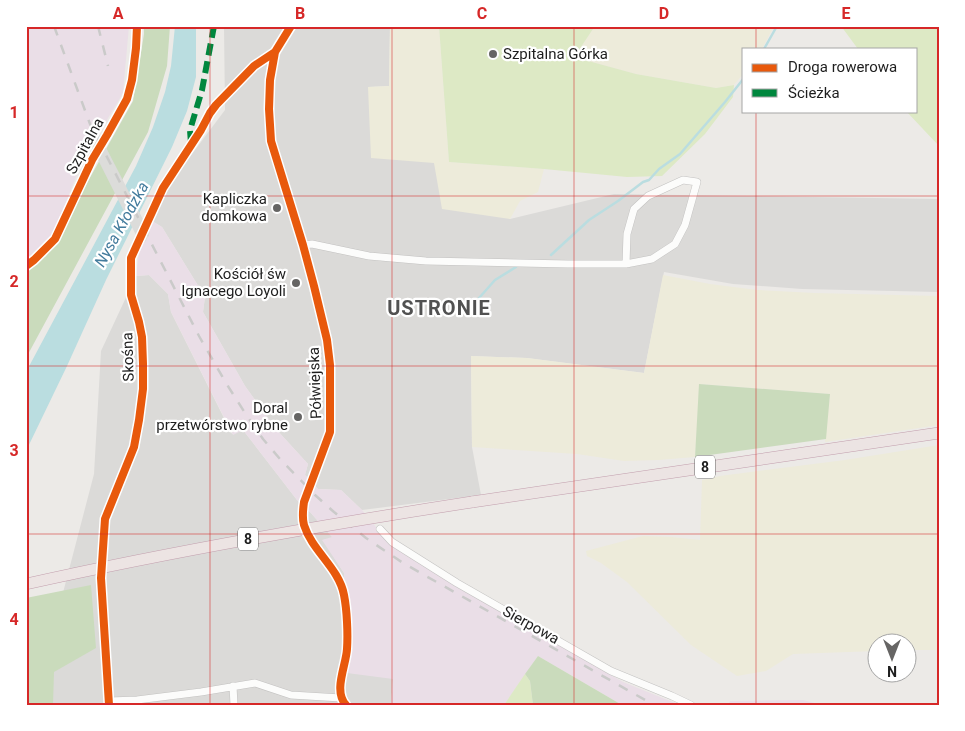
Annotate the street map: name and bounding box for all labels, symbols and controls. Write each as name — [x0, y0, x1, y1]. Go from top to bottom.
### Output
text: A — [113, 4, 124, 23]
text: B — [295, 4, 305, 23]
text: C — [477, 4, 487, 23]
text: D — [659, 4, 669, 23]
text: E — [842, 4, 851, 23]
place label: Szpitalna Górka — [503, 45, 608, 63]
marker: Szpitalna Górka — [487, 48, 499, 60]
legend — [742, 48, 918, 112]
text: Droga rowerowa — [788, 58, 897, 76]
text: Ścieżka — [788, 84, 840, 102]
text: 1 — [9, 103, 19, 122]
street label: Szpitalna — [62, 115, 108, 177]
water label: Nysa Kłodzka — [90, 178, 153, 270]
place label: Kapliczka domkowa — [201, 190, 267, 225]
marker: Kapliczka domkowa — [271, 202, 283, 214]
place label: Kościół św Ignacego Loyoli — [181, 265, 286, 300]
text: 2 — [9, 272, 19, 291]
marker: Kościół św Ignacego Loyoli — [290, 277, 302, 289]
district label: USTRONIE — [387, 296, 491, 320]
street label: Skośna — [118, 332, 138, 382]
street label: Półwiejska — [305, 347, 325, 419]
place label: Doral przetwórstwo rybne — [156, 399, 288, 434]
marker: Doral przetwórstwo rybne — [292, 411, 304, 423]
text: 3 — [9, 441, 19, 460]
road number: 8 — [695, 456, 715, 478]
road number: 8 — [238, 528, 258, 550]
street label: Sierpowa — [500, 602, 562, 648]
text: 4 — [9, 610, 19, 629]
north arrow — [868, 634, 918, 684]
text: N — [887, 663, 897, 679]

